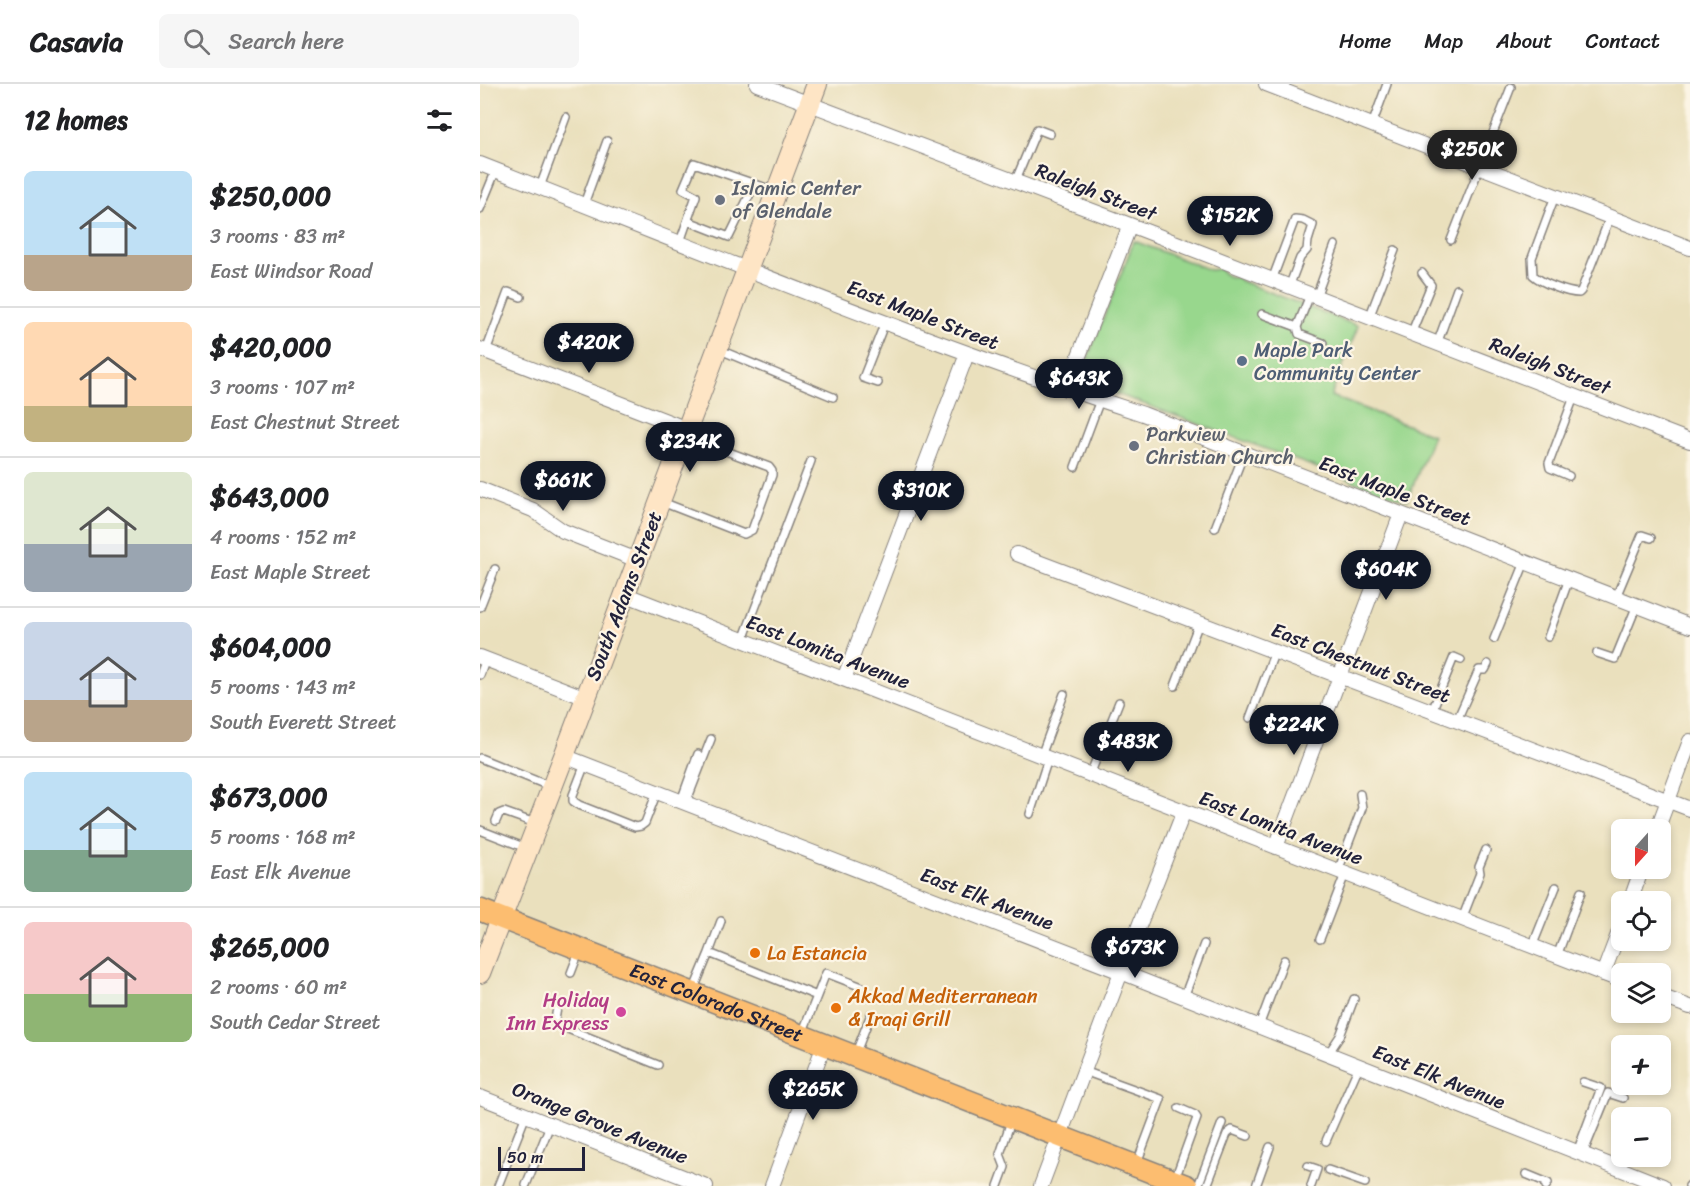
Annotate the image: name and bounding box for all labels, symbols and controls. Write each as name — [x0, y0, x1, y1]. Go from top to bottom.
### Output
search box — [159, 14, 579, 68]
text: Casavia — [30, 17, 123, 66]
text: Search here — [228, 22, 344, 61]
text: Home — [1339, 22, 1391, 60]
text: Map — [1424, 22, 1463, 60]
text: About — [1496, 22, 1553, 60]
text: Contact — [1586, 22, 1660, 60]
icon: search — [180, 25, 213, 58]
text: 12 homes — [24, 97, 128, 143]
icon: filters — [423, 104, 456, 137]
pin: $250K — [1430, 130, 1514, 181]
text: $250K — [1441, 132, 1503, 167]
street label: Raleigh Street — [1030, 153, 1163, 232]
place label: Islamic Center of Glendale — [731, 171, 862, 229]
text: $250,000 — [210, 173, 331, 219]
marker: Islamic Center of Glendale — [713, 193, 727, 207]
icon: home — [72, 195, 144, 267]
pin: $152K — [1188, 196, 1272, 247]
text: $152K — [1201, 198, 1259, 233]
text: 3 rooms · 83 m² — [210, 219, 345, 254]
text: East Windsor Road — [210, 254, 372, 289]
street label: East Maple Street — [842, 270, 1004, 360]
pin: $420K — [547, 323, 631, 374]
text: $420,000 — [210, 324, 331, 370]
text: $420K — [558, 325, 620, 360]
street label: Raleigh Street — [1484, 327, 1617, 406]
place label: Maple Park Community Center — [1254, 333, 1421, 391]
icon: home — [72, 346, 144, 418]
marker: Maple Park Community Center — [1235, 354, 1249, 368]
pin: $643K — [1037, 359, 1121, 410]
text: $643K — [1049, 361, 1109, 396]
text: 3 rooms · 107 m² — [210, 370, 355, 405]
text: East Chestnut Street — [210, 405, 400, 440]
place label: Parkview Christian Church — [1146, 417, 1294, 475]
pin: $234K — [648, 422, 732, 473]
text: $234K — [660, 424, 720, 459]
marker: Parkview Christian Church — [1127, 439, 1141, 453]
street label: East Maple Street — [1314, 446, 1476, 536]
pin: $661K — [521, 461, 605, 512]
text: $661K — [535, 463, 591, 498]
pin: $310K — [879, 471, 963, 522]
text: $310K — [892, 473, 950, 508]
text: $643,000 — [210, 474, 329, 520]
icon: home — [72, 496, 144, 568]
street label: South Adams Street — [576, 506, 673, 686]
text: 4 rooms · 152 m² — [210, 520, 356, 555]
pin: $604K — [1344, 550, 1428, 601]
text: $604K — [1355, 552, 1417, 587]
text: East Maple Street — [210, 555, 371, 590]
street label: East Lomita Avenue — [741, 605, 915, 699]
street label: East Chestnut Street — [1266, 613, 1456, 713]
text: $604,000 — [210, 624, 331, 670]
icon: home — [72, 646, 144, 718]
text: 5 rooms · 143 m² — [210, 670, 356, 705]
text: South Everett Street — [210, 705, 396, 740]
pin: $224K — [1252, 705, 1336, 756]
text: $224K — [1263, 707, 1325, 742]
pin: $483K — [1086, 722, 1170, 773]
text: $483K — [1097, 724, 1159, 759]
text: $673,000 — [210, 774, 328, 820]
street label: East Lomita Avenue — [1194, 781, 1368, 875]
icon: home — [72, 796, 144, 868]
north arrow — [1611, 819, 1671, 879]
map controls — [1611, 819, 1671, 1167]
text: 5 rooms · 168 m² — [210, 820, 356, 855]
text: East Elk Avenue — [210, 855, 351, 890]
street label: East Elk Avenue — [915, 857, 1059, 941]
button: locate — [1611, 891, 1671, 951]
text: $265,000 — [210, 924, 329, 970]
pin: $673K — [1093, 928, 1177, 979]
text: $673K — [1105, 930, 1165, 965]
place label: La Estancia — [767, 936, 867, 971]
icon: home — [72, 946, 144, 1018]
marker: La Estancia — [748, 946, 762, 960]
street label: East Colorado Street — [624, 953, 809, 1052]
button: layers — [1611, 963, 1671, 1023]
text: 2 rooms · 60 m² — [210, 970, 347, 1005]
place label: Akkad Mediterranean & Iraqi Grill — [847, 979, 1038, 1037]
place label: Holiday Inn Express — [506, 983, 610, 1041]
marker: Akkad Mediterranean & Iraqi Grill — [829, 1001, 843, 1015]
text: South Cedar Street — [210, 1005, 380, 1040]
marker: Holiday Inn Express — [614, 1005, 628, 1019]
street label: East Elk Avenue — [1367, 1034, 1511, 1120]
button: + — [1611, 1035, 1671, 1095]
pin: $265K — [771, 1070, 855, 1121]
street label: Orange Grove Avenue — [507, 1072, 693, 1174]
text: $265K — [783, 1072, 843, 1107]
button: − — [1611, 1107, 1671, 1167]
text: 50 m — [507, 1143, 543, 1172]
scale bar — [498, 1144, 585, 1172]

